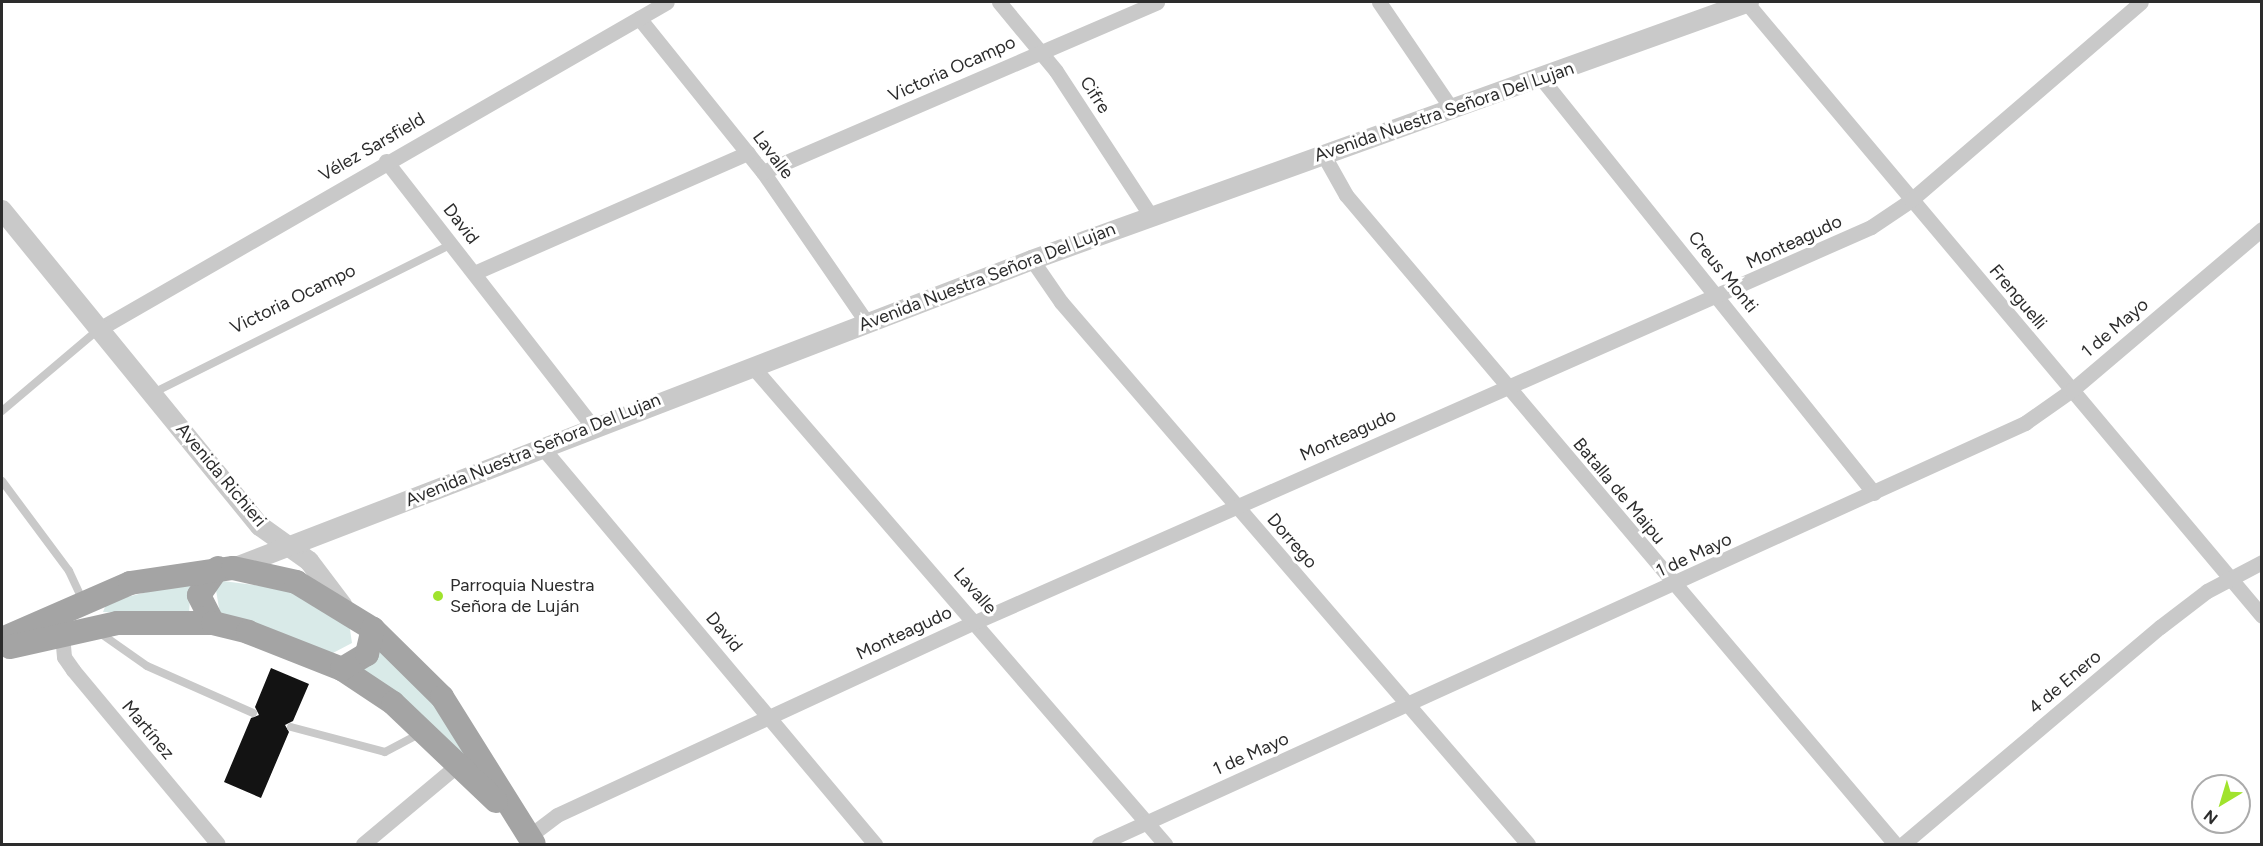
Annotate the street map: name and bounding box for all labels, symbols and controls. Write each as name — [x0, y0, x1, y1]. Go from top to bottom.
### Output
street label: Victoria Ocampo — [885, 31, 1019, 107]
street label: Avenida Nuestra Señora Del Lujan — [1311, 57, 1577, 167]
street label: Cifre — [1075, 72, 1115, 118]
street label: Vélez Sarsfield — [315, 108, 429, 186]
street label: Lavalle — [748, 127, 798, 183]
street label: David — [438, 199, 484, 249]
street label: Monteagudo — [1743, 210, 1845, 274]
street label: Avenida Nuestra Señora Del Lujan — [856, 218, 1118, 336]
street label: Creus Monti — [1684, 227, 1762, 317]
street label: Victoria Ocampo — [227, 259, 359, 339]
street label: Frenguelli — [1985, 260, 2051, 334]
street label: 1 de Mayo — [2077, 294, 2153, 362]
street label: Avenida Nuestra Señora Del Lujan — [402, 389, 664, 511]
street label: Monteagudo — [1297, 404, 1399, 466]
street label: Avenida Richieri — [171, 419, 271, 531]
street label: Batalla de Maipu — [1568, 434, 1670, 548]
street label: Dorrego — [1262, 509, 1322, 573]
street label: 1 de Mayo — [1653, 528, 1735, 582]
street label: Lavalle — [949, 563, 1001, 619]
place label: Parroquia Nuestra Señora de Luján — [450, 575, 595, 618]
marker: Parroquia Nuestra Señora de Luján — [431, 589, 445, 603]
street label: Monteagudo — [853, 601, 955, 665]
street label: David — [701, 608, 747, 656]
street label: 4 de Enero — [2025, 646, 2105, 718]
street label: Martínez — [117, 696, 179, 764]
street label: 1 de Mayo — [1210, 728, 1292, 780]
north arrow — [2191, 774, 2251, 834]
text: N — [2200, 806, 2222, 828]

